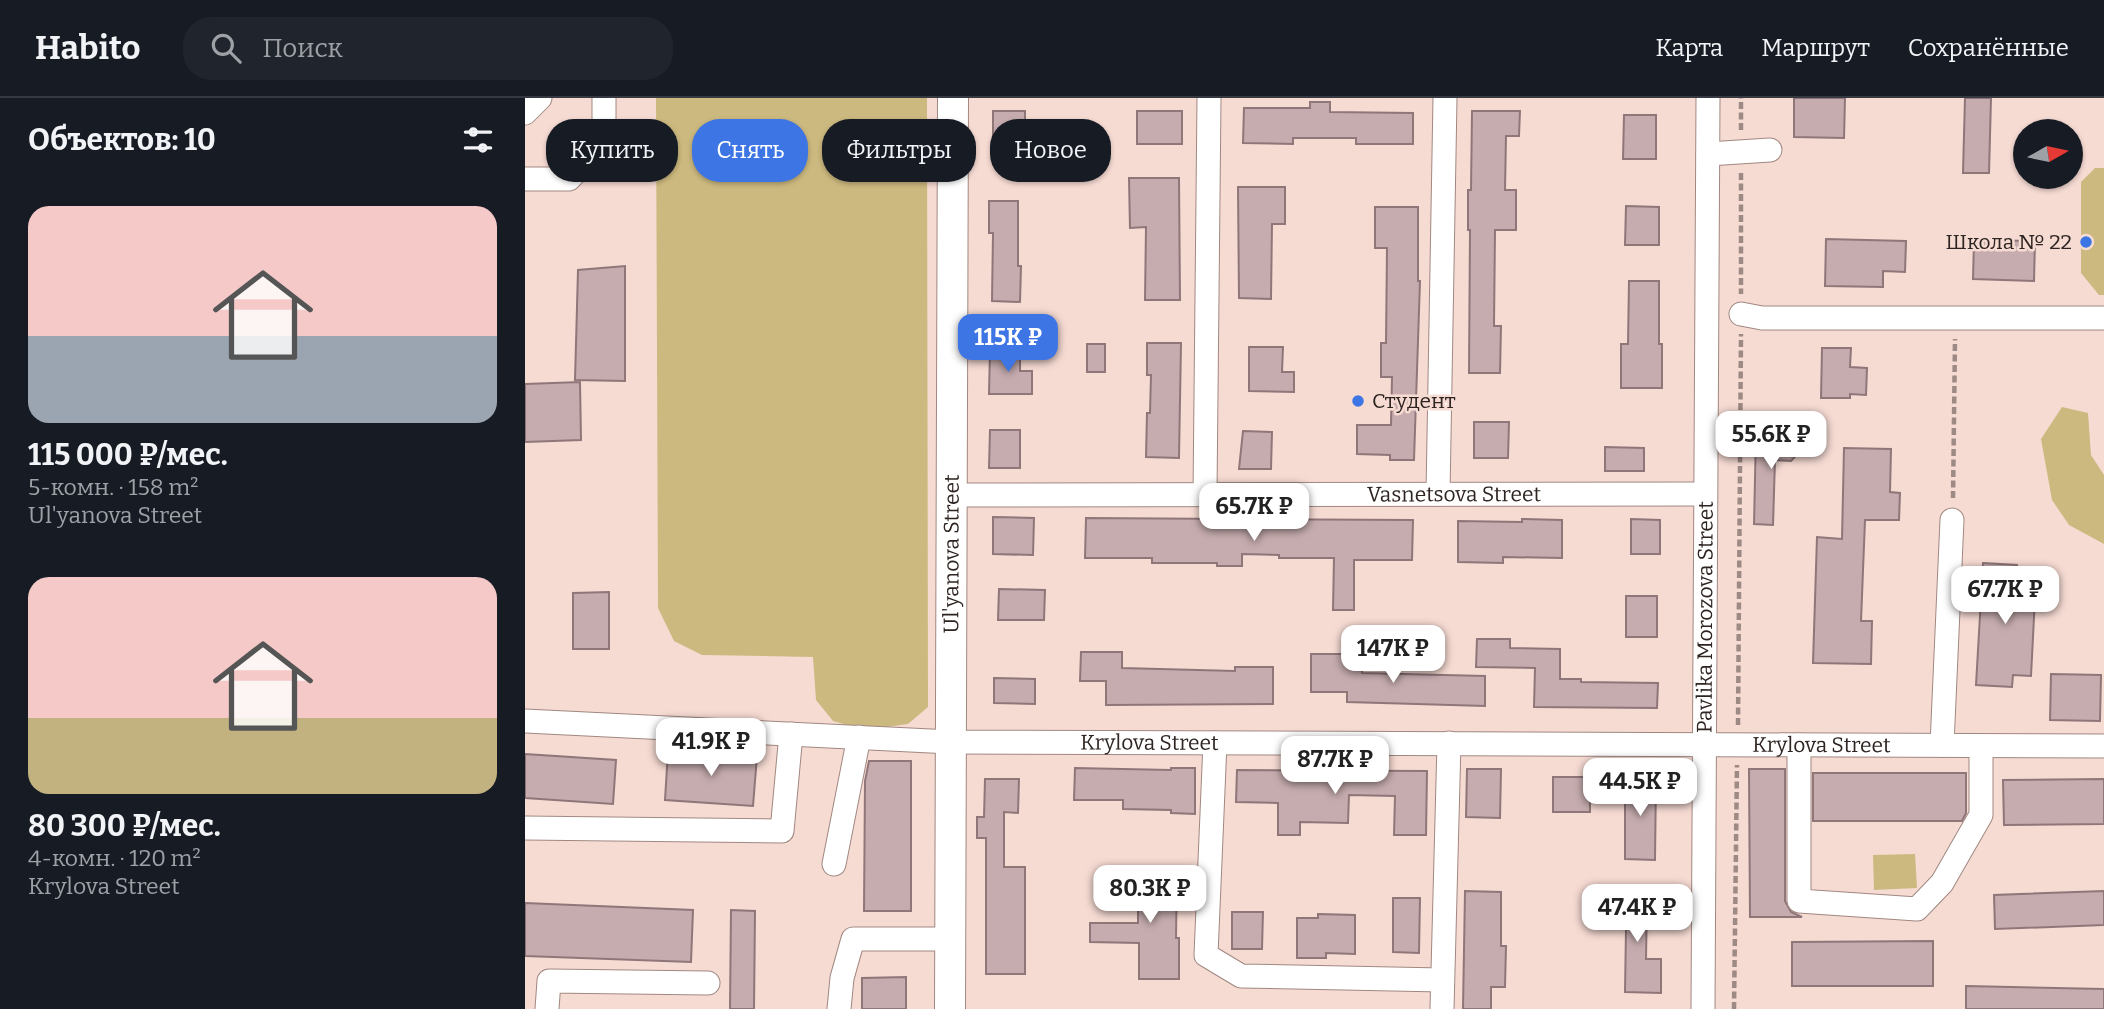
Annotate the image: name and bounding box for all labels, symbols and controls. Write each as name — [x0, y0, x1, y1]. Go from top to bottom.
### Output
search box — [183, 17, 673, 80]
text: Habito — [35, 28, 141, 68]
icon: search — [207, 29, 245, 67]
text: Поиск — [263, 33, 343, 64]
text: Карта — [1655, 34, 1723, 62]
text: Маршрут — [1761, 34, 1870, 62]
text: Сохранённые — [1908, 34, 2069, 62]
chip: Купить — [546, 119, 678, 182]
chip: Снять — [692, 119, 808, 182]
chip: Фильтры — [822, 119, 976, 182]
chip: Новое — [990, 119, 1111, 182]
north arrow — [2013, 119, 2083, 189]
map controls — [2013, 119, 2083, 189]
icon: filters — [459, 121, 497, 159]
text: Объектов: 10 — [28, 122, 216, 158]
place label: Школа № 22 — [1945, 229, 2072, 255]
marker: Школа № 22 — [2078, 234, 2094, 250]
icon: home — [200, 252, 326, 378]
pin: 115K ₽ — [951, 314, 1065, 374]
text: 115K ₽ — [974, 323, 1042, 351]
place label: Студент — [1372, 388, 1456, 414]
marker: Студент — [1350, 393, 1366, 409]
pin: 55.6K ₽ — [1706, 412, 1836, 471]
text: 55.6K ₽ — [1732, 420, 1811, 448]
text: 115 000 ₽/мес. — [28, 437, 228, 473]
text: 5-комн. · 158 m² — [28, 473, 198, 501]
street label: Ul'yanova Street — [938, 474, 965, 634]
street label: Vasnetsova Street — [1367, 481, 1541, 507]
pin: 65.7K ₽ — [1189, 484, 1319, 543]
text: 65.7K ₽ — [1215, 492, 1293, 520]
text: Ul'yanova Street — [28, 501, 202, 529]
street label: Pavlika Morozova Street — [1692, 501, 1719, 733]
pin: 67.7K ₽ — [1940, 566, 2070, 626]
text: 67.7K ₽ — [1967, 575, 2043, 603]
icon: home — [200, 623, 326, 749]
pin: 147K ₽ — [1336, 626, 1450, 685]
text: 147K ₽ — [1357, 634, 1429, 662]
pin: 41.9K ₽ — [646, 718, 776, 778]
text: 41.9K ₽ — [672, 727, 750, 755]
street label: Krylova Street — [1080, 729, 1219, 756]
street label: Krylova Street — [1752, 732, 1891, 758]
pin: 87.7K ₽ — [1270, 736, 1400, 796]
text: 87.7K ₽ — [1297, 745, 1373, 773]
pin: 44.5K ₽ — [1575, 758, 1705, 818]
text: 44.5K ₽ — [1599, 767, 1681, 795]
text: 80 300 ₽/мес. — [28, 808, 221, 844]
text: 4-комн. · 120 m² — [28, 844, 201, 872]
pin: 80.3K ₽ — [1085, 866, 1215, 925]
text: Krylova Street — [28, 872, 180, 900]
text: 80.3K ₽ — [1109, 874, 1191, 902]
pin: 47.4K ₽ — [1572, 884, 1702, 944]
text: 47.4K ₽ — [1598, 893, 1676, 921]

